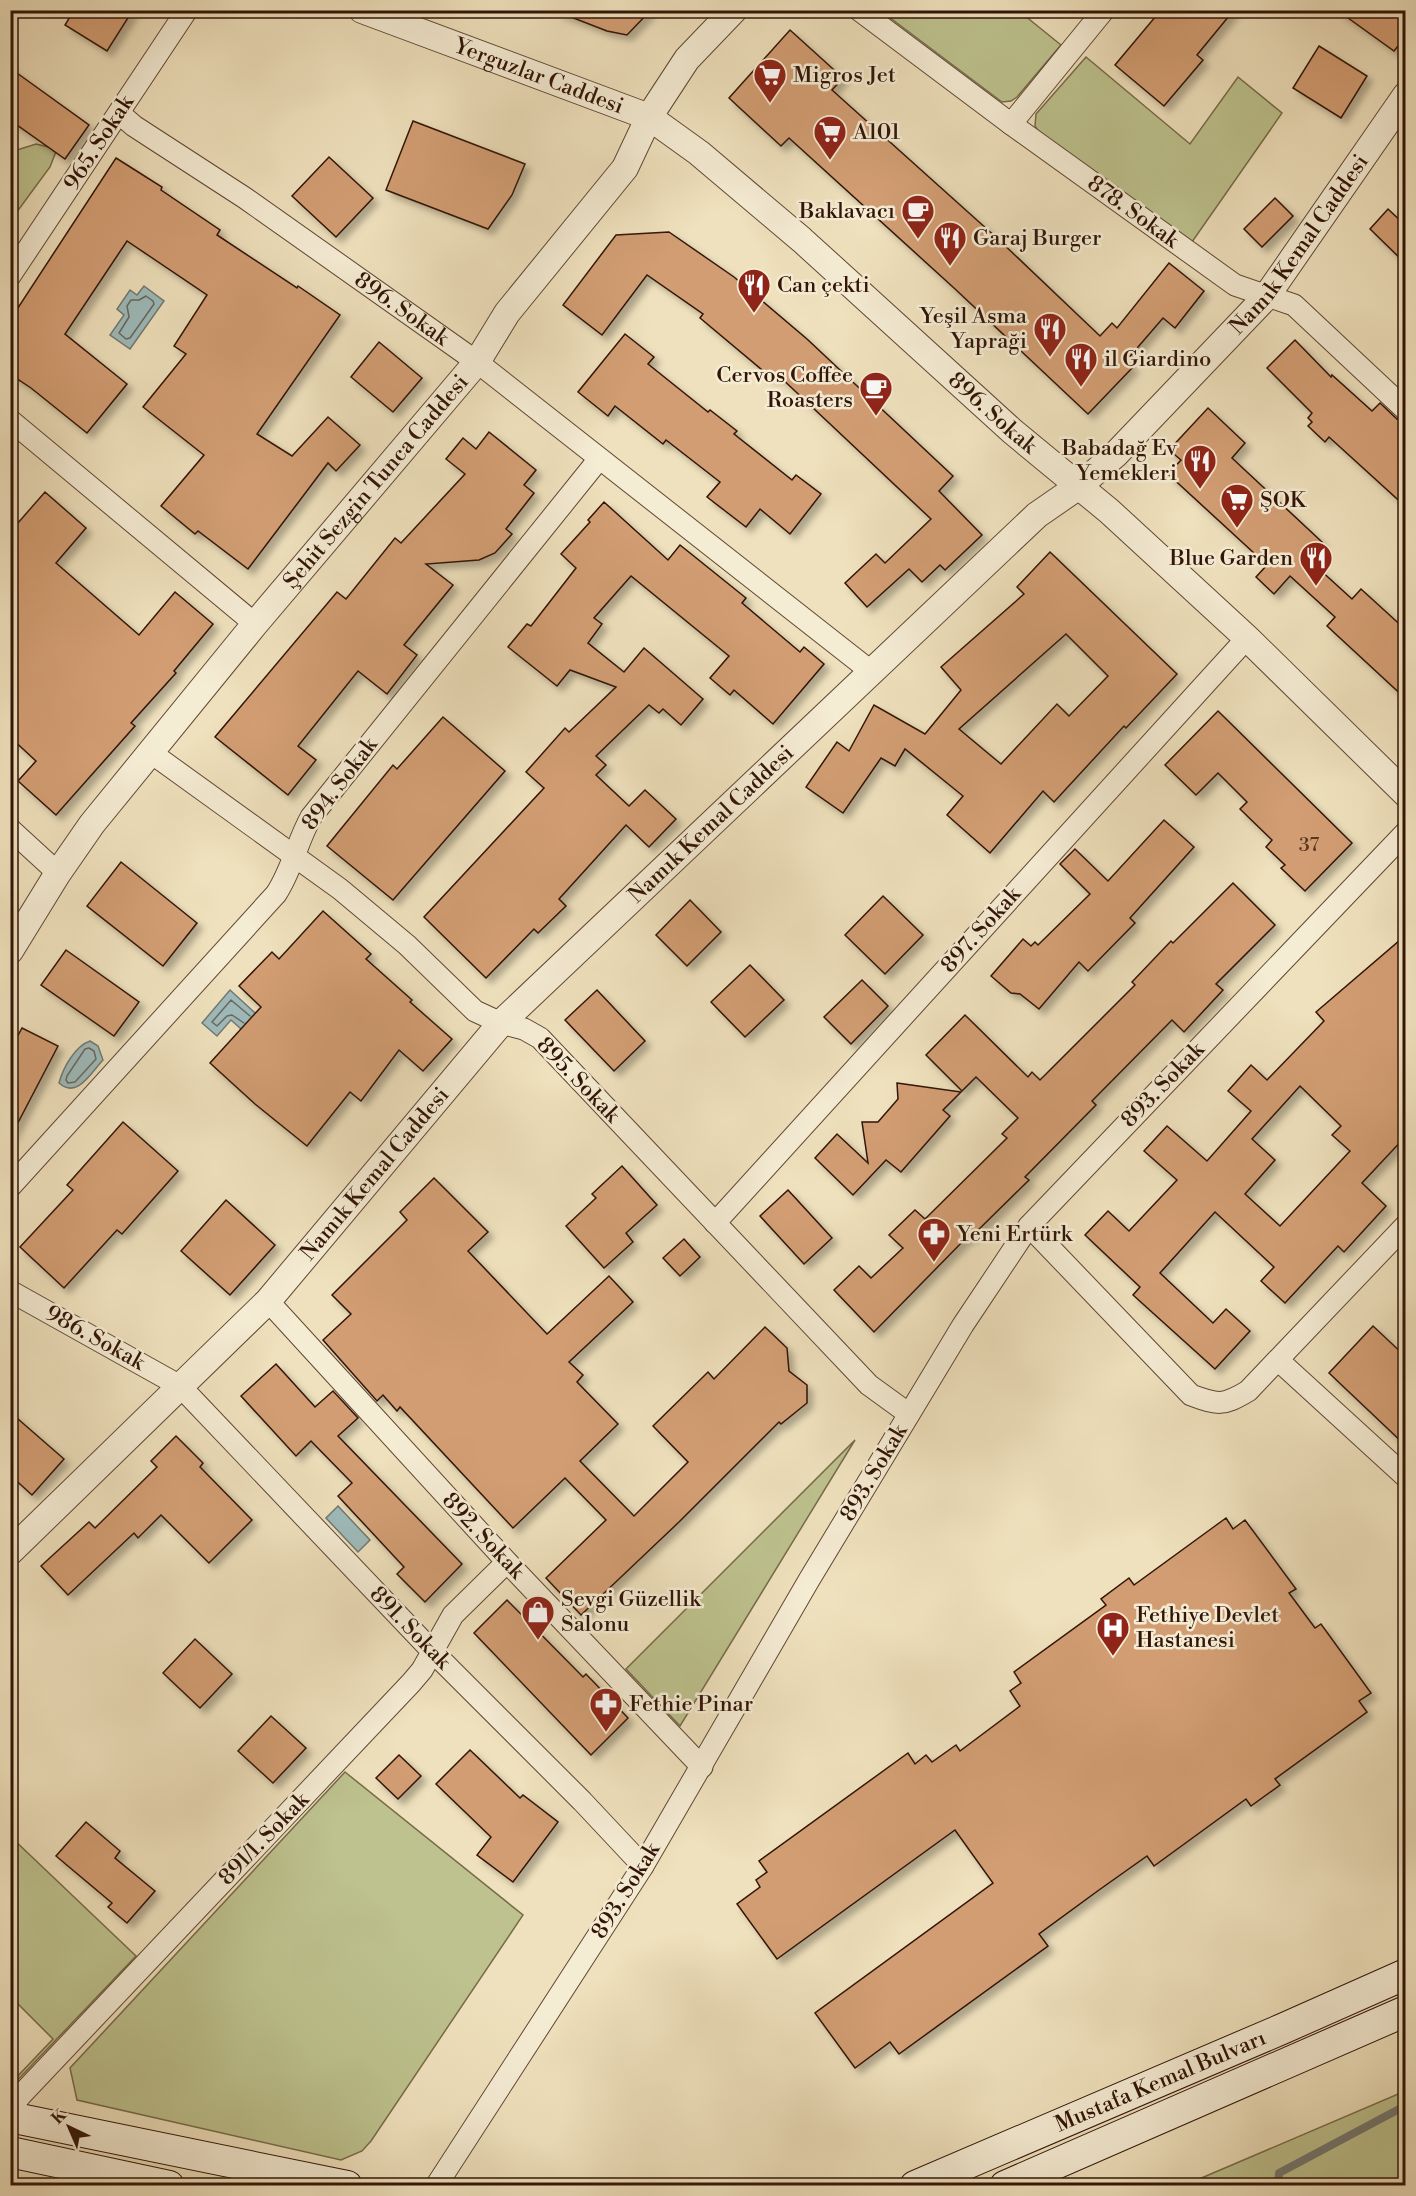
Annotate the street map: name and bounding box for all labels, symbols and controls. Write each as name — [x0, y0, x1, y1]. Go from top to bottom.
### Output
street label: Yerguzlar Caddesi — [450, 32, 628, 120]
supermarket icon: Migros Jet — [752, 57, 788, 104]
place label: Migros Jet — [793, 62, 896, 89]
street label: 965. Sokak — [58, 89, 141, 196]
supermarket icon: A101 — [812, 114, 848, 161]
place label: A101 — [852, 119, 901, 146]
street label: Namık Kemal Caddesi — [1224, 149, 1374, 340]
street label: 878. Sokak — [1082, 170, 1185, 255]
cafe icon: Baklavacı — [900, 193, 936, 240]
place label: Baklavacı — [798, 198, 895, 225]
restaurant icon: Garaj Burger — [932, 220, 968, 267]
place label: Garaj Burger — [973, 225, 1102, 252]
street label: 896. Sokak — [349, 266, 455, 352]
restaurant icon: Can çekti — [736, 267, 772, 314]
place label: Can çekti — [777, 272, 870, 299]
place label: Yeşil Asma Yapraği — [919, 303, 1028, 355]
restaurant icon: Yeşil Asma Yapraği — [1032, 311, 1068, 358]
restaurant icon: il Giardino — [1063, 341, 1099, 388]
place label: il Giardino — [1104, 346, 1211, 373]
place label: Cervos Coffee Roasters — [716, 362, 853, 414]
street label: 896. Sokak — [943, 366, 1043, 460]
street label: Şehit Sezgin Tunca Caddesi — [277, 369, 474, 594]
cafe icon: Cervos Coffee Roasters — [858, 370, 894, 417]
place label: Babadağ Ev Yemekleri — [1061, 435, 1178, 487]
restaurant icon: Babadağ Ev Yemekleri — [1182, 443, 1218, 490]
supermarket icon: ŞOK — [1219, 482, 1255, 529]
place label: ŞOK — [1260, 487, 1308, 514]
restaurant icon: Blue Garden — [1298, 540, 1334, 587]
place label: Blue Garden — [1168, 545, 1293, 572]
street label: 894. Sokak — [296, 731, 385, 836]
street label: Namık Kemal Caddesi — [623, 739, 799, 909]
house number: 37 — [1299, 833, 1319, 858]
street label: 897. Sokak — [935, 880, 1028, 979]
street label: 895. Sokak — [531, 1032, 626, 1129]
street label: 893. Sokak — [1116, 1036, 1211, 1133]
street label: Namık Kemal Caddesi — [294, 1082, 455, 1266]
pharmacy icon: Yeni Ertürk — [916, 1216, 952, 1263]
place label: Yeni Ertürk — [956, 1221, 1074, 1248]
street label: 986. Sokak — [41, 1300, 151, 1377]
street label: 893. Sokak — [835, 1418, 914, 1526]
street label: 892. Sokak — [436, 1487, 531, 1586]
street label: 891. Sokak — [364, 1581, 457, 1676]
place label: Sevgi Güzellik Salonu — [561, 1586, 702, 1638]
shop icon: Sevgi Güzellik Salonu — [520, 1594, 556, 1641]
place label: Fethiye Devlet Hastanesi — [1136, 1602, 1279, 1654]
hospital icon: Fethiye Devlet Hastanesi — [1095, 1610, 1131, 1657]
pharmacy icon: Fethie Pinar — [588, 1686, 624, 1733]
place label: Fethie Pinar — [629, 1691, 753, 1718]
street label: 891/1. Sokak — [213, 1786, 316, 1891]
street label: 893. Sokak — [586, 1837, 667, 1944]
street label: Mustafa Kemal Bulvarı — [1051, 2024, 1270, 2138]
north arrow — [39, 2097, 99, 2157]
text: K — [48, 2105, 72, 2129]

